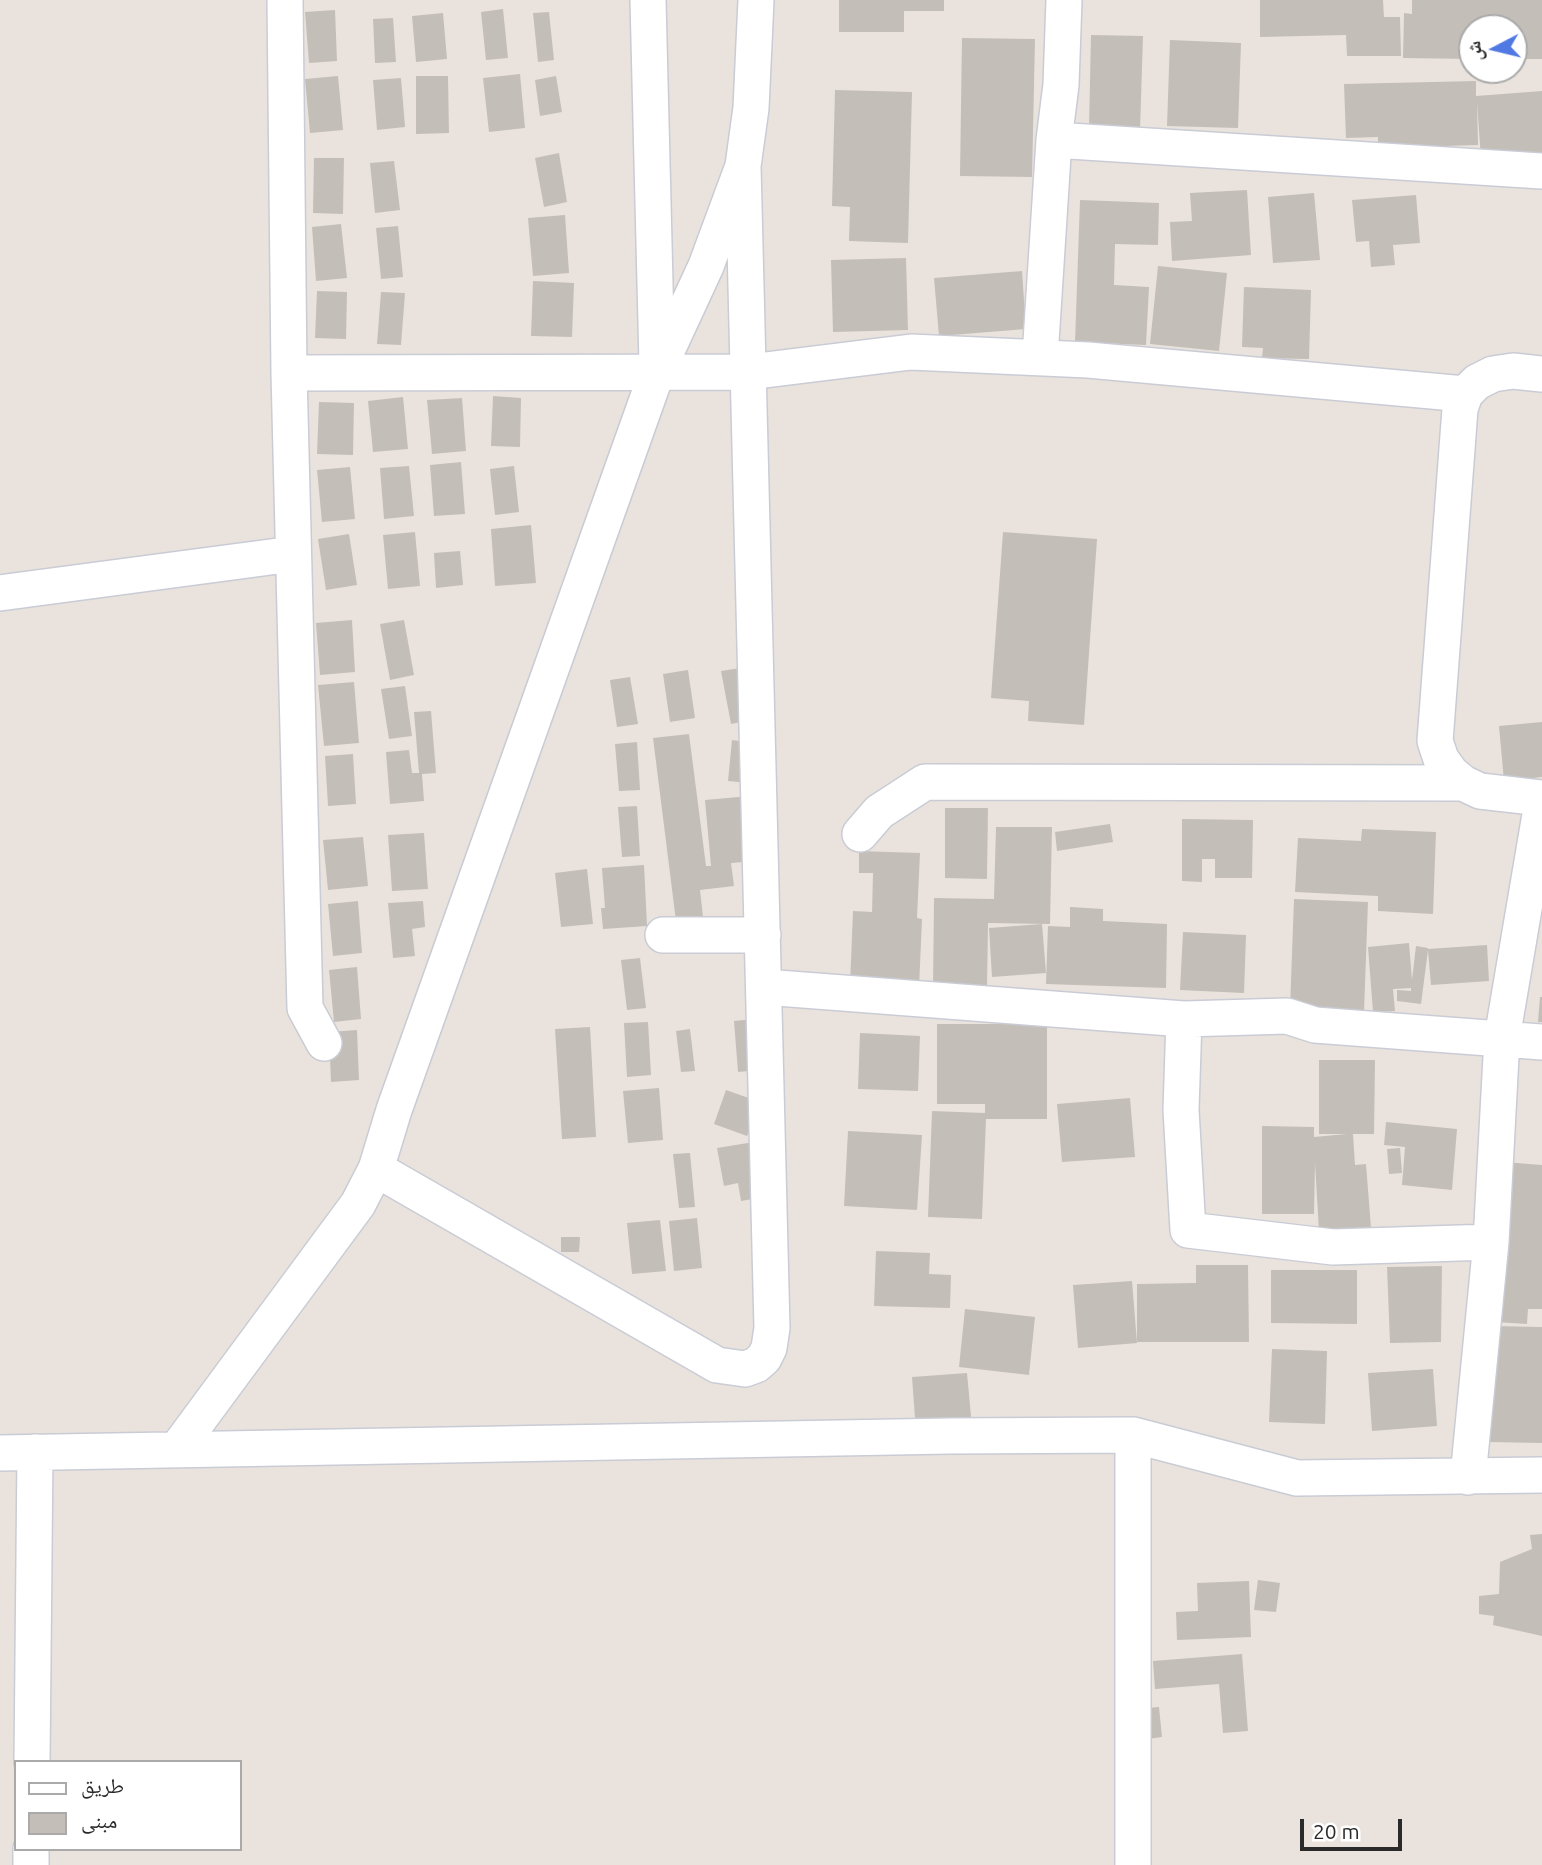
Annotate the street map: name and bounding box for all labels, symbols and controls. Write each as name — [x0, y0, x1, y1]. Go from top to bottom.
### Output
north arrow — [1458, 14, 1528, 84]
text: ش — [1462, 40, 1486, 63]
legend — [14, 1760, 242, 1851]
text: طريق — [81, 1773, 124, 1797]
scale bar — [1304, 1806, 1406, 1850]
text: مبنى — [81, 1808, 117, 1832]
text: 20 m — [1313, 1819, 1360, 1843]

